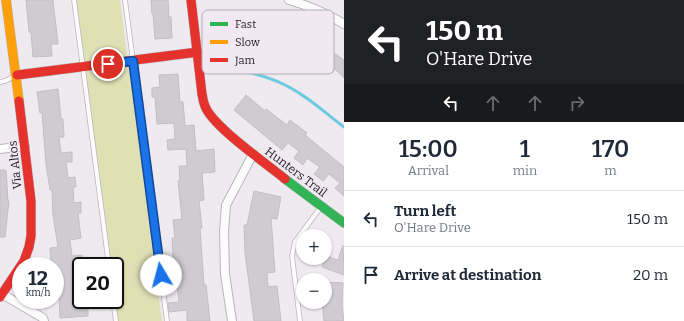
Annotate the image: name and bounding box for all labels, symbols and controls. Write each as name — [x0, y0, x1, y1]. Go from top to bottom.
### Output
legend — [202, 10, 334, 74]
text: 150 m — [426, 14, 503, 47]
icon: left — [360, 16, 412, 68]
text: Fast — [235, 18, 256, 31]
text: Slow — [235, 36, 260, 49]
pin — [91, 47, 125, 81]
text: O'Hare Drive — [426, 48, 532, 70]
icon: arrive — [97, 53, 119, 75]
text: Jam — [234, 54, 255, 67]
icon: left — [440, 92, 462, 114]
icon: ahead — [482, 92, 504, 114]
icon: ahead — [524, 92, 546, 114]
icon: right — [566, 92, 588, 114]
text: 15:00 — [399, 135, 458, 163]
text: 1 — [520, 135, 530, 163]
text: 170 — [592, 135, 629, 163]
street label: Via Altos — [5, 140, 25, 190]
street label: Hunters Trail — [262, 144, 330, 200]
text: Arrival — [408, 163, 449, 178]
text: min — [513, 163, 537, 178]
text: m — [604, 163, 617, 178]
text: Turn left — [394, 202, 456, 220]
icon: left — [360, 208, 382, 230]
text: 150 m — [627, 210, 668, 228]
text: O'Hare Drive — [394, 220, 471, 235]
map controls — [296, 229, 332, 309]
button: + — [296, 229, 332, 265]
position arrow — [140, 254, 182, 296]
speed limit sign: 20 — [72, 257, 124, 309]
icon: arrive — [360, 264, 382, 286]
text: 12 — [28, 266, 48, 290]
text: Arrive at destination — [394, 266, 541, 284]
text: 20 m — [633, 266, 668, 284]
button: − — [296, 273, 332, 309]
text: km/h — [26, 287, 50, 299]

